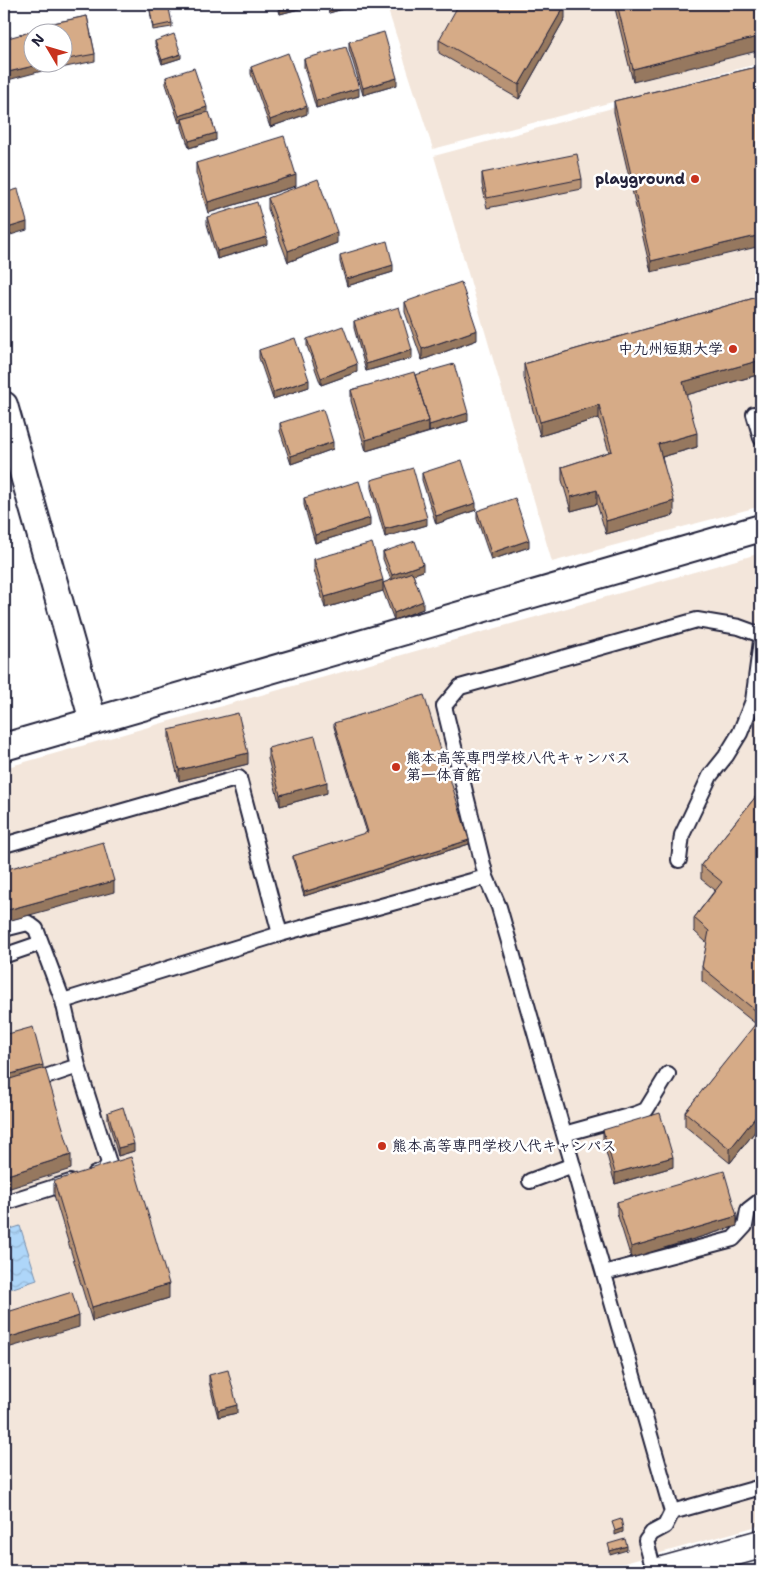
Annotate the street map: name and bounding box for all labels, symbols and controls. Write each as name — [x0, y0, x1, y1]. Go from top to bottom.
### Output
north arrow — [22, 22, 72, 72]
text: N — [27, 30, 48, 50]
place label: playground — [595, 169, 685, 189]
marker: playground — [689, 173, 701, 185]
place label: 中九州短期大学 — [618, 339, 723, 359]
marker: 中九州短期大学 — [727, 343, 739, 355]
place label: 熊本高等専門学校八代キャンパス 第一体育館 — [406, 748, 630, 785]
marker: 熊本高等専門学校八代キャンパス 第一体育館 — [390, 761, 402, 773]
place label: 熊本高等専門学校八代キャンパス — [392, 1136, 616, 1156]
marker: 熊本高等専門学校八代キャンパス — [376, 1140, 388, 1152]

